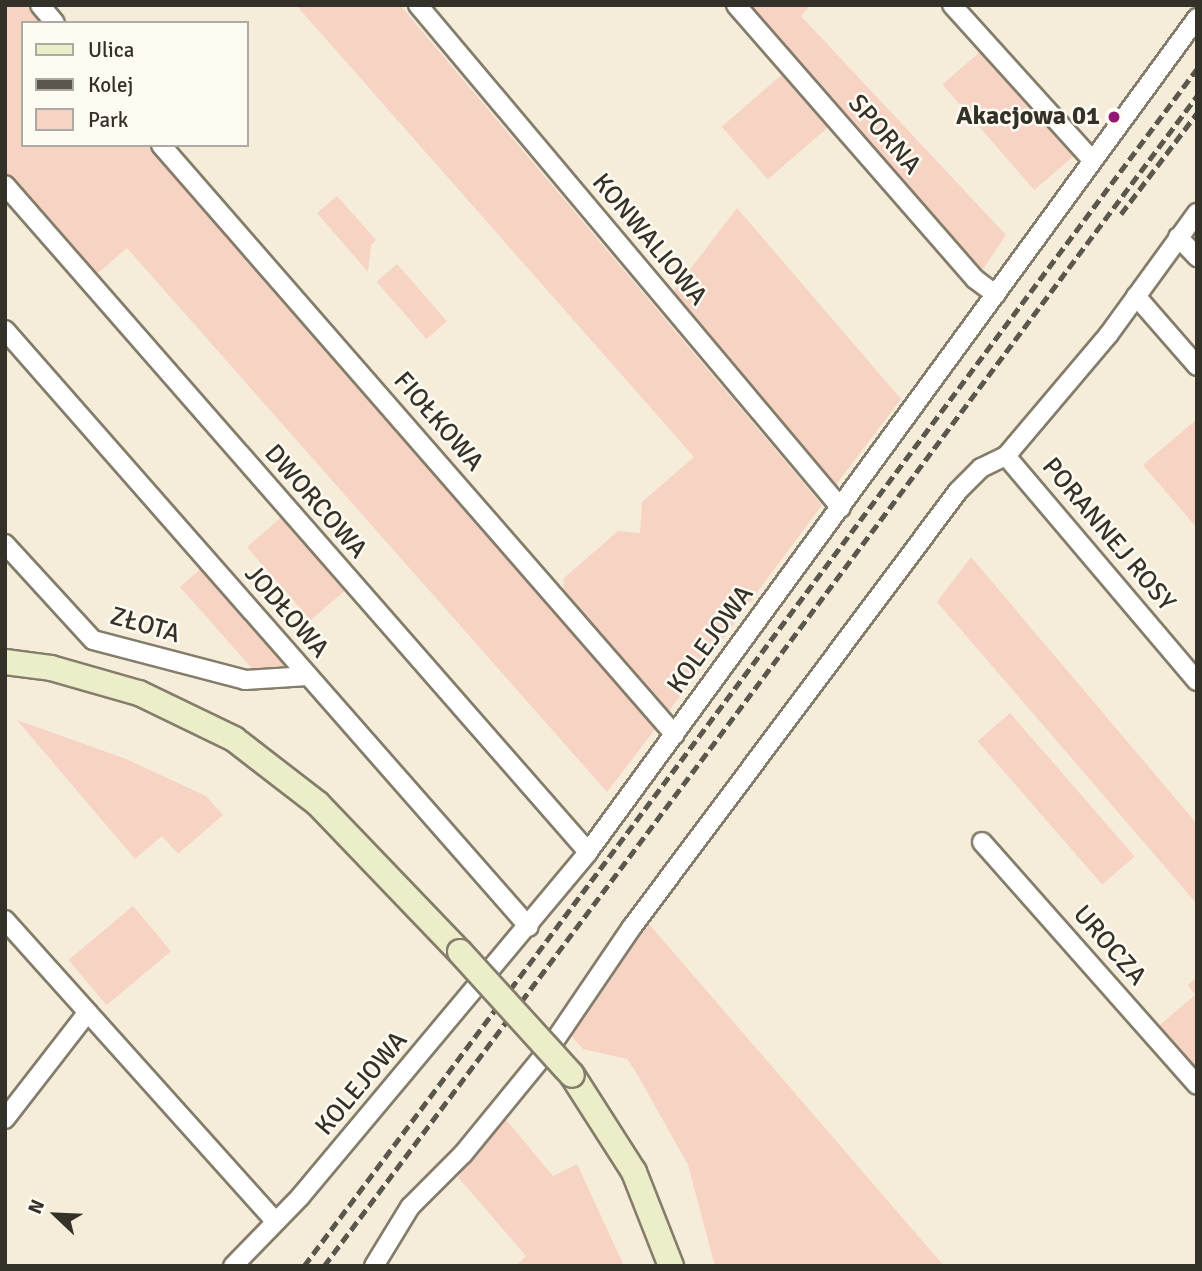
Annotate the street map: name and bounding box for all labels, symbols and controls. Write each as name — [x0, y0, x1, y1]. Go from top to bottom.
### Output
legend — [21, 21, 248, 147]
text: Ulica — [88, 37, 134, 63]
text: Kolej — [88, 72, 133, 98]
street label: SPORNA — [841, 89, 927, 181]
place label: Akacjowa 01 — [956, 101, 1100, 133]
text: Park — [88, 107, 128, 133]
marker: Akacjowa 01 — [1106, 109, 1122, 125]
street label: KONWALIOWA — [585, 168, 713, 312]
street label: FIOŁKOWA — [386, 366, 490, 478]
street label: DWORCOWA — [257, 439, 373, 565]
street label: PORANNEJ ROSY — [1035, 452, 1181, 618]
street label: JODŁOWA — [237, 559, 335, 665]
street label: KOLEJOWA — [661, 580, 761, 700]
street label: ZŁOTA — [107, 601, 183, 651]
street label: UROCZA — [1066, 900, 1152, 992]
street label: KOLEJOWA — [310, 1026, 414, 1142]
north arrow — [21, 1180, 91, 1250]
text: N — [23, 1196, 50, 1218]

